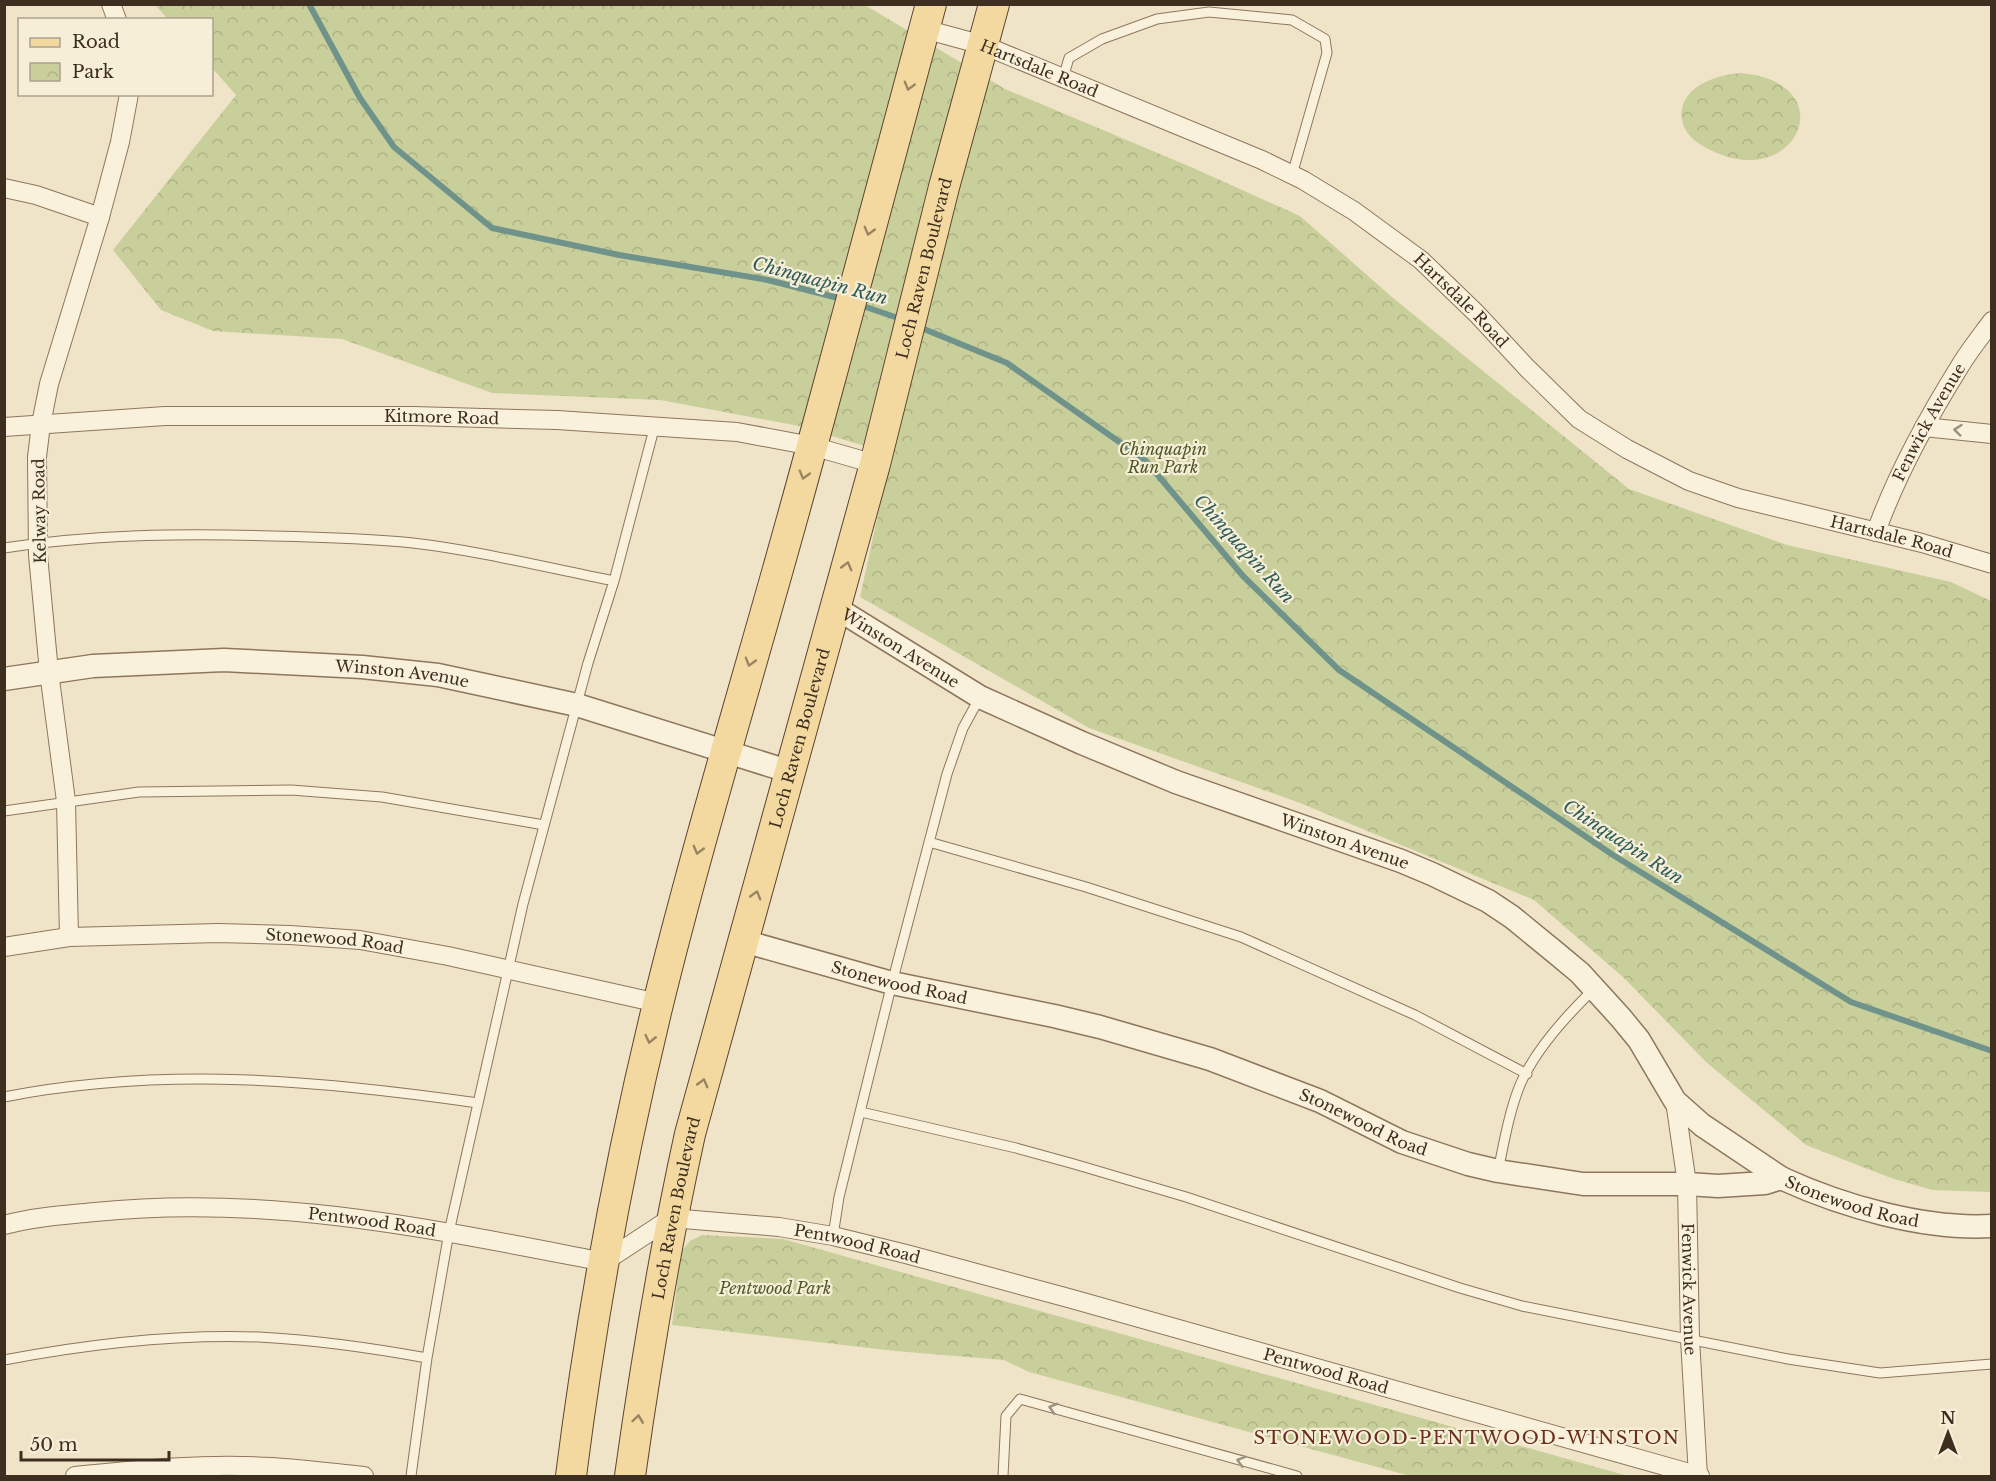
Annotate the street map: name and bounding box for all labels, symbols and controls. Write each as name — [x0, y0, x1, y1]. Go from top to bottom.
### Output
legend — [18, 18, 213, 96]
text: Road — [72, 31, 120, 53]
street label: Hartsdale Road — [977, 35, 1101, 102]
text: Park — [72, 61, 114, 83]
one-way arrow — [903, 81, 916, 91]
street label: Loch Raven Boulevard — [892, 175, 956, 361]
one-way arrow — [863, 226, 876, 236]
street label: Hartsdale Road — [1410, 249, 1513, 352]
water label: Chinquapin Run — [750, 252, 890, 310]
street label: Fenwick Avenue — [1888, 359, 1969, 484]
street label: Kitmore Road — [384, 406, 500, 428]
one-way arrow — [1953, 424, 1962, 437]
park label: Chinquapin Run Park — [1119, 439, 1207, 477]
street label: Kelway Road — [28, 458, 50, 564]
one-way arrow — [799, 469, 811, 480]
water label: Chinquapin Run — [1189, 490, 1299, 608]
street label: Hartsdale Road — [1828, 511, 1956, 562]
one-way arrow — [840, 561, 853, 571]
street label: Winston Avenue — [837, 603, 963, 692]
street label: Loch Raven Boulevard — [765, 646, 834, 830]
street label: Winston Avenue — [334, 656, 471, 691]
one-way arrow — [745, 656, 757, 667]
water label: Chinquapin Run — [1559, 795, 1687, 889]
street label: Winston Avenue — [1277, 809, 1412, 873]
one-way arrow — [693, 845, 706, 855]
one-way arrow — [749, 891, 761, 901]
street label: Stonewood Road — [265, 924, 406, 958]
street label: Stonewood Road — [829, 956, 969, 1008]
one-way arrow — [644, 1034, 657, 1044]
one-way arrow — [696, 1078, 709, 1088]
street label: Stonewood Road — [1297, 1084, 1430, 1160]
street label: Loch Raven Boulevard — [648, 1114, 704, 1301]
street label: Stonewood Road — [1782, 1171, 1921, 1231]
street label: Pentwood Road — [307, 1203, 438, 1240]
street label: Pentwood Road — [793, 1220, 923, 1268]
street label: Fenwick Avenue — [1678, 1223, 1701, 1356]
park label: Pentwood Park — [718, 1278, 831, 1298]
street label: Pentwood Road — [1261, 1343, 1391, 1398]
one-way arrow — [1048, 1403, 1058, 1416]
north arrow — [1918, 1403, 1978, 1463]
text: N — [1940, 1408, 1956, 1428]
one-way arrow — [631, 1414, 643, 1423]
scale bar — [21, 1424, 170, 1462]
district label: STONEWOOD-PENTWOOD-WINSTON — [1253, 1427, 1681, 1449]
text: 50 m — [30, 1434, 78, 1456]
one-way arrow — [1236, 1456, 1247, 1468]

